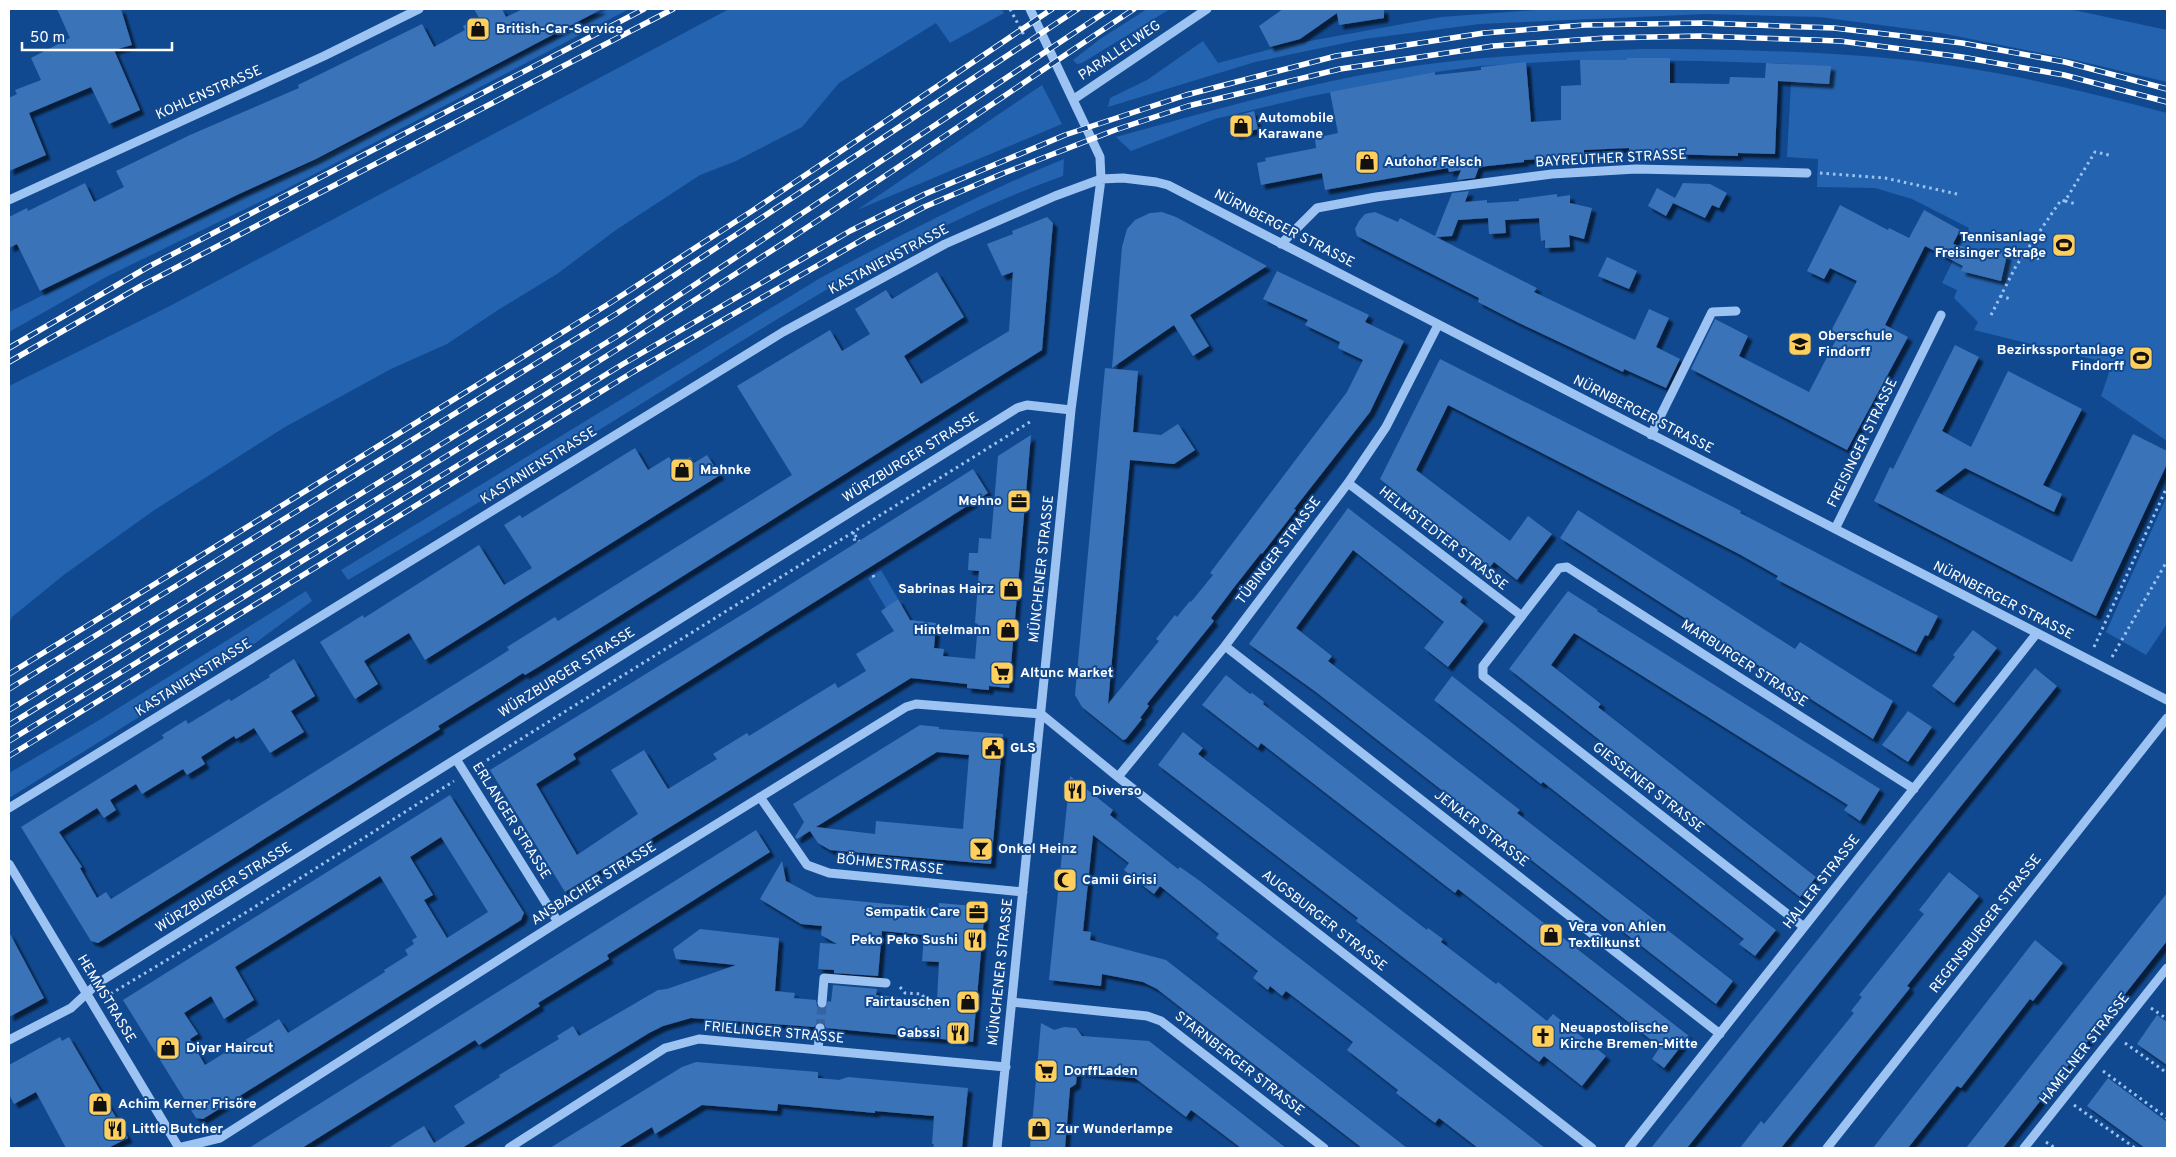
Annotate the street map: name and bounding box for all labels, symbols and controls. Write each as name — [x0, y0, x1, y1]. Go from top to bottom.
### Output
shop icon: British-Car-Service — [465, 16, 491, 42]
street label: PARALLELWEG — [1076, 17, 1164, 85]
scale bar — [22, 20, 172, 52]
place label: British-Car-Service — [496, 21, 623, 38]
text: 50 m — [30, 29, 65, 48]
street label: KOHLENSTRASSE — [153, 62, 265, 124]
place label: Automobile Karawane — [1258, 110, 1334, 143]
shop icon: Automobile Karawane — [1228, 113, 1254, 139]
street label: BAYREUTHER STRASSE — [1535, 147, 1687, 171]
shop icon: Autohof Felsch — [1354, 149, 1380, 175]
place label: Autohof Felsch — [1384, 154, 1482, 171]
street label: NÜRNBERGER STRASSE — [1211, 185, 1358, 272]
street label: KASTANIENSTRASSE — [826, 221, 952, 299]
place label: Tennisanlage Freisinger Straße — [1935, 229, 2046, 262]
sports icon: Tennisanlage Freisinger Straße — [2051, 232, 2077, 258]
place label: Oberschule Findorff — [1818, 328, 1893, 361]
school or university icon: Oberschule Findorff — [1787, 331, 1813, 357]
place label: Bezirkssportanlage Findorff — [1997, 342, 2125, 375]
sports icon: Bezirkssportanlage Findorff — [2128, 345, 2154, 371]
street label: NÜRNBERGER STRASSE — [1570, 371, 1717, 458]
street label: FREISINGER STRASSE — [1824, 376, 1902, 510]
street label: WÜRZBURGER STRASSE — [839, 408, 982, 507]
street label: KASTANIENSTRASSE — [478, 423, 600, 509]
shop icon: Mahnke — [669, 457, 695, 483]
place label: Mahnke — [700, 462, 751, 479]
street label: HELMSTEDTER STRASSE — [1375, 483, 1511, 595]
office icon: Mehno — [1006, 488, 1032, 514]
place label: Mehno — [958, 493, 1002, 510]
street label: TÜBINGER STRASSE — [1232, 493, 1325, 608]
street label: MÜNCHENER STRASSE — [1025, 494, 1058, 644]
street label: NÜRNBERGER STRASSE — [1930, 557, 2077, 644]
shop icon: Sabrinas Hairz — [998, 576, 1024, 602]
place label: Sabrinas Hairz — [898, 581, 994, 598]
shop icon: Hintelmann — [995, 617, 1021, 643]
street label: MARBURGER STRASSE — [1678, 617, 1810, 711]
place label: Hintelmann — [914, 622, 990, 639]
street label: WÜRZBURGER STRASSE — [495, 623, 638, 722]
street label: KASTANIENSTRASSE — [133, 635, 255, 721]
supermarket icon: Altunc Market — [989, 660, 1015, 686]
place label: Altunc Market — [1020, 665, 1113, 682]
public building icon: GLS — [980, 735, 1006, 761]
street label: GIESSENER STRASSE — [1589, 739, 1707, 837]
place label: GLS — [1010, 740, 1036, 757]
street label: ERLANGER STRASSE — [468, 759, 554, 883]
restaurant icon: Diverso — [1062, 778, 1088, 804]
place label: Diverso — [1092, 783, 1142, 800]
street label: JENAER STRASSE — [1430, 787, 1532, 871]
street label: HALLER STRASSE — [1780, 832, 1864, 932]
bar icon: Onkel Heinz — [968, 836, 994, 862]
street label: WÜRZBURGER STRASSE — [152, 838, 295, 937]
street label: ANSBACHER STRASSE — [528, 839, 660, 929]
place label: Onkel Heinz — [998, 841, 1077, 858]
street label: BÖHMESTRASSE — [835, 850, 945, 879]
street label: REGENSBURGER STRASSE — [1927, 851, 2045, 997]
mosque icon: Camii Girisi — [1052, 867, 1078, 893]
street label: AUGSBURGER STRASSE — [1258, 867, 1390, 975]
place label: Camii Girisi — [1082, 872, 1157, 889]
street label: MÜNCHENER STRASSE — [984, 897, 1017, 1047]
office icon: Sempatik Care — [964, 899, 990, 925]
place label: Sempatik Care — [865, 904, 960, 921]
place label: Vera von Ahlen Textilkunst — [1568, 919, 1666, 952]
shop icon: Vera von Ahlen Textilkunst — [1538, 922, 1564, 948]
restaurant icon: Peko Peko Sushi — [962, 927, 988, 953]
place label: Peko Peko Sushi — [851, 932, 958, 949]
street label: HEMMSTRASSE — [73, 952, 139, 1046]
shop icon: Fairtauschen — [955, 989, 981, 1015]
street label: HAMELNER STRASSE — [2036, 990, 2134, 1108]
place label: Fairtauschen — [865, 994, 950, 1011]
street label: STARNBERGER STRASSE — [1171, 1008, 1307, 1120]
street label: FRIELINGER STRASSE — [703, 1018, 845, 1048]
restaurant icon: Gabssi — [945, 1020, 971, 1046]
place label: Neuapostolische Kirche Bremen-Mitte — [1560, 1020, 1698, 1053]
church icon: Neuapostolische Kirche Bremen-Mitte — [1530, 1023, 1556, 1049]
place label: Gabssi — [897, 1025, 940, 1042]
shop icon: Diyar Haircut — [155, 1035, 181, 1061]
place label: Diyar Haircut — [186, 1040, 273, 1057]
supermarket icon: DorffLaden — [1033, 1058, 1059, 1084]
place label: DorffLaden — [1064, 1063, 1138, 1080]
shop icon: Achim Kerner Frisöre — [87, 1091, 113, 1117]
place label: Achim Kerner Frisöre — [118, 1096, 257, 1113]
restaurant icon: Little Butcher — [102, 1116, 128, 1142]
shop icon: Zur Wunderlampe — [1026, 1116, 1052, 1142]
place label: Little Butcher — [132, 1121, 223, 1138]
place label: Zur Wunderlampe — [1056, 1121, 1173, 1138]

